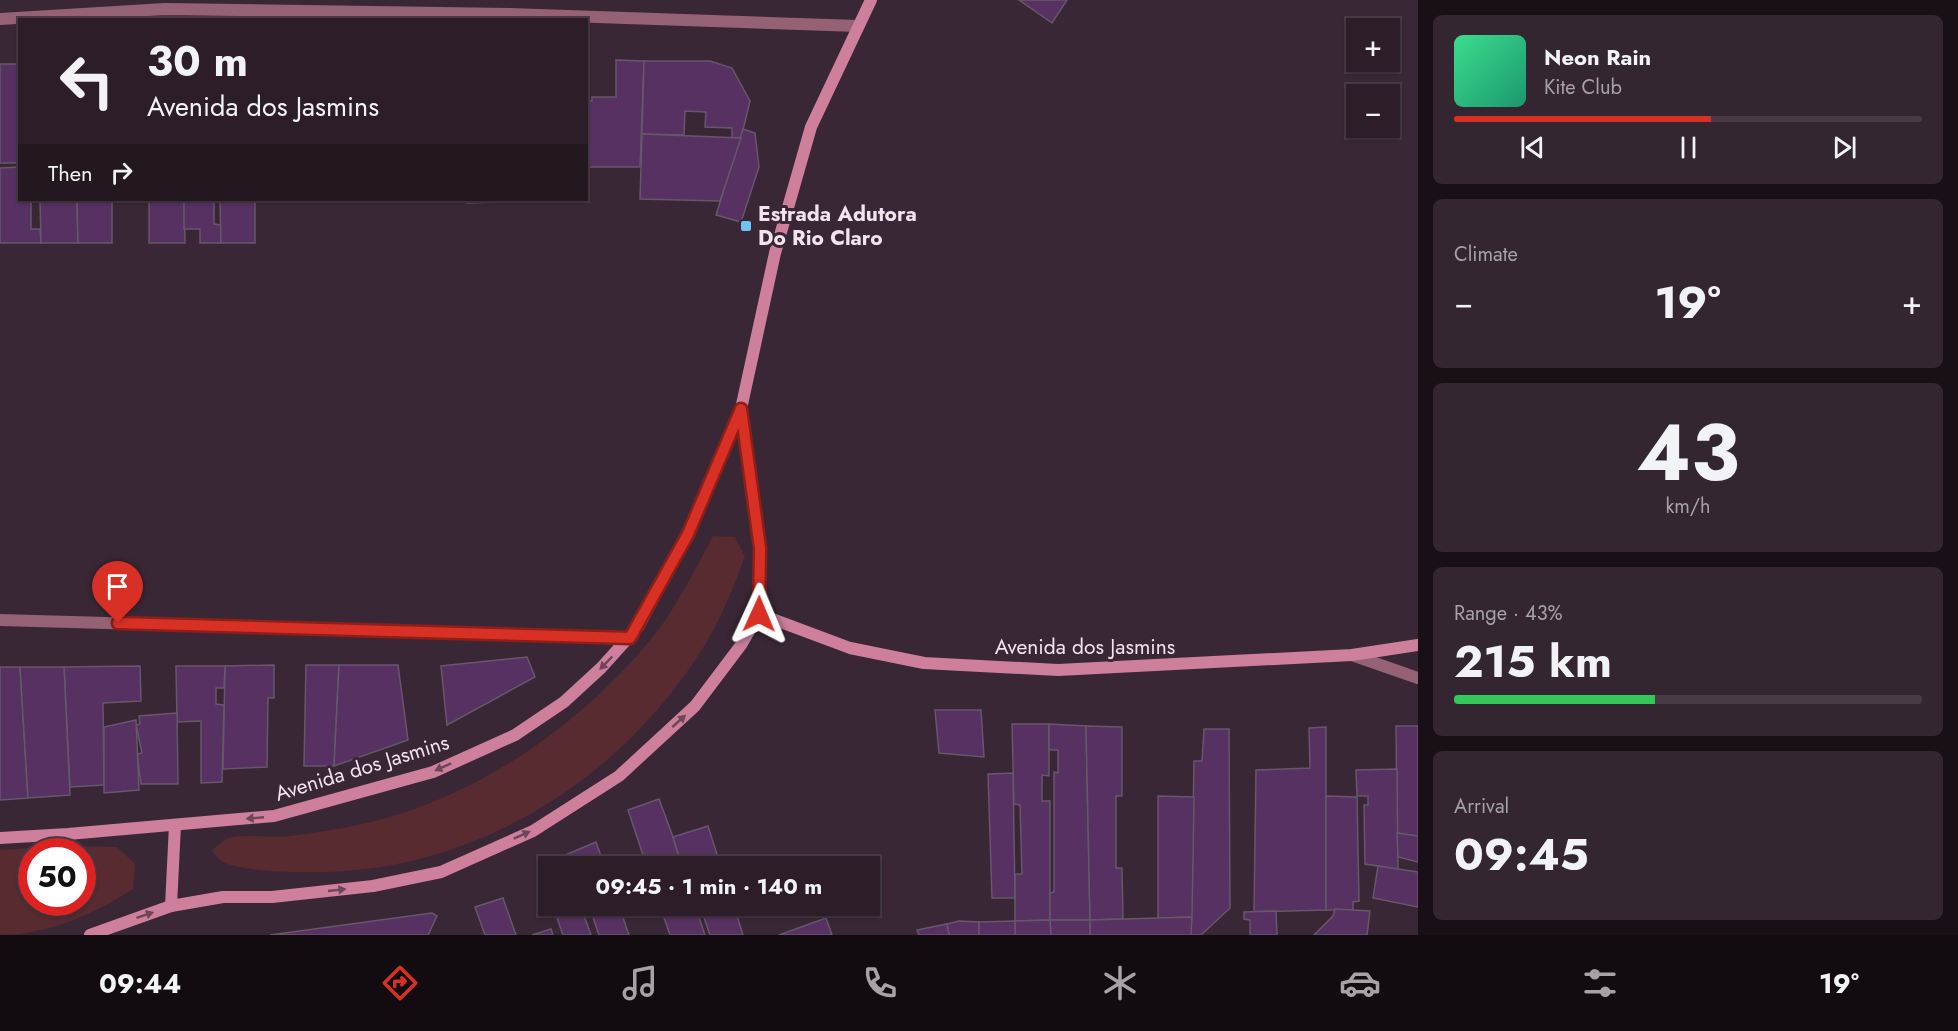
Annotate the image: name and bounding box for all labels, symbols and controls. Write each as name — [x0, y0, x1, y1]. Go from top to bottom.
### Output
map controls — [1346, 18, 1400, 138]
button: + — [1346, 18, 1400, 72]
text: 30 m — [147, 31, 248, 92]
text: Neon Rain — [1544, 41, 1651, 73]
icon: left — [48, 42, 126, 120]
text: Kite Club — [1544, 73, 1622, 102]
button: − — [1346, 84, 1400, 138]
text: Avenida dos Jasmins — [147, 87, 379, 126]
icon: previous — [1516, 131, 1549, 164]
icon: pause — [1672, 131, 1705, 164]
icon: next — [1828, 131, 1861, 164]
icon: right — [105, 156, 138, 189]
text: Then — [48, 157, 93, 189]
place label: Estrada Adutora Do Rio Claro — [758, 199, 917, 253]
marker: Estrada Adutora Do Rio Claro — [739, 219, 753, 233]
text: Climate — [1454, 240, 1518, 269]
text: 19° — [1654, 270, 1721, 335]
text: − — [1454, 279, 1473, 326]
text: + — [1902, 279, 1922, 326]
text: 43 — [1637, 397, 1739, 509]
text: km/h — [1665, 492, 1711, 521]
pin — [92, 561, 143, 623]
icon: arrive — [101, 570, 134, 603]
position arrow — [727, 582, 791, 646]
text: Range · 43% — [1454, 599, 1563, 628]
text: 215 km — [1454, 629, 1612, 694]
street label: Avenida dos Jasmins — [995, 632, 1175, 662]
one-way arrow — [599, 655, 613, 669]
one-way arrow — [672, 714, 687, 728]
street label: Avenida dos Jasmins — [271, 727, 453, 809]
one-way arrow — [434, 762, 452, 772]
text: Arrival — [1454, 792, 1509, 821]
one-way arrow — [246, 813, 265, 823]
text: 09:45 — [1454, 822, 1589, 887]
one-way arrow — [514, 830, 532, 840]
speed limit sign: 50 — [18, 838, 96, 916]
text: 09:45 · 1 min · 140 m — [596, 870, 822, 902]
one-way arrow — [328, 885, 347, 895]
one-way arrow — [136, 910, 154, 919]
icon: directions — [379, 962, 421, 1004]
icon: music — [619, 962, 661, 1004]
icon: phone — [859, 962, 901, 1004]
icon: climate — [1099, 962, 1141, 1004]
icon: car — [1339, 962, 1381, 1004]
icon: filters — [1579, 962, 1621, 1004]
text: 09:44 — [99, 964, 181, 1003]
text: 19° — [1819, 964, 1859, 1003]

